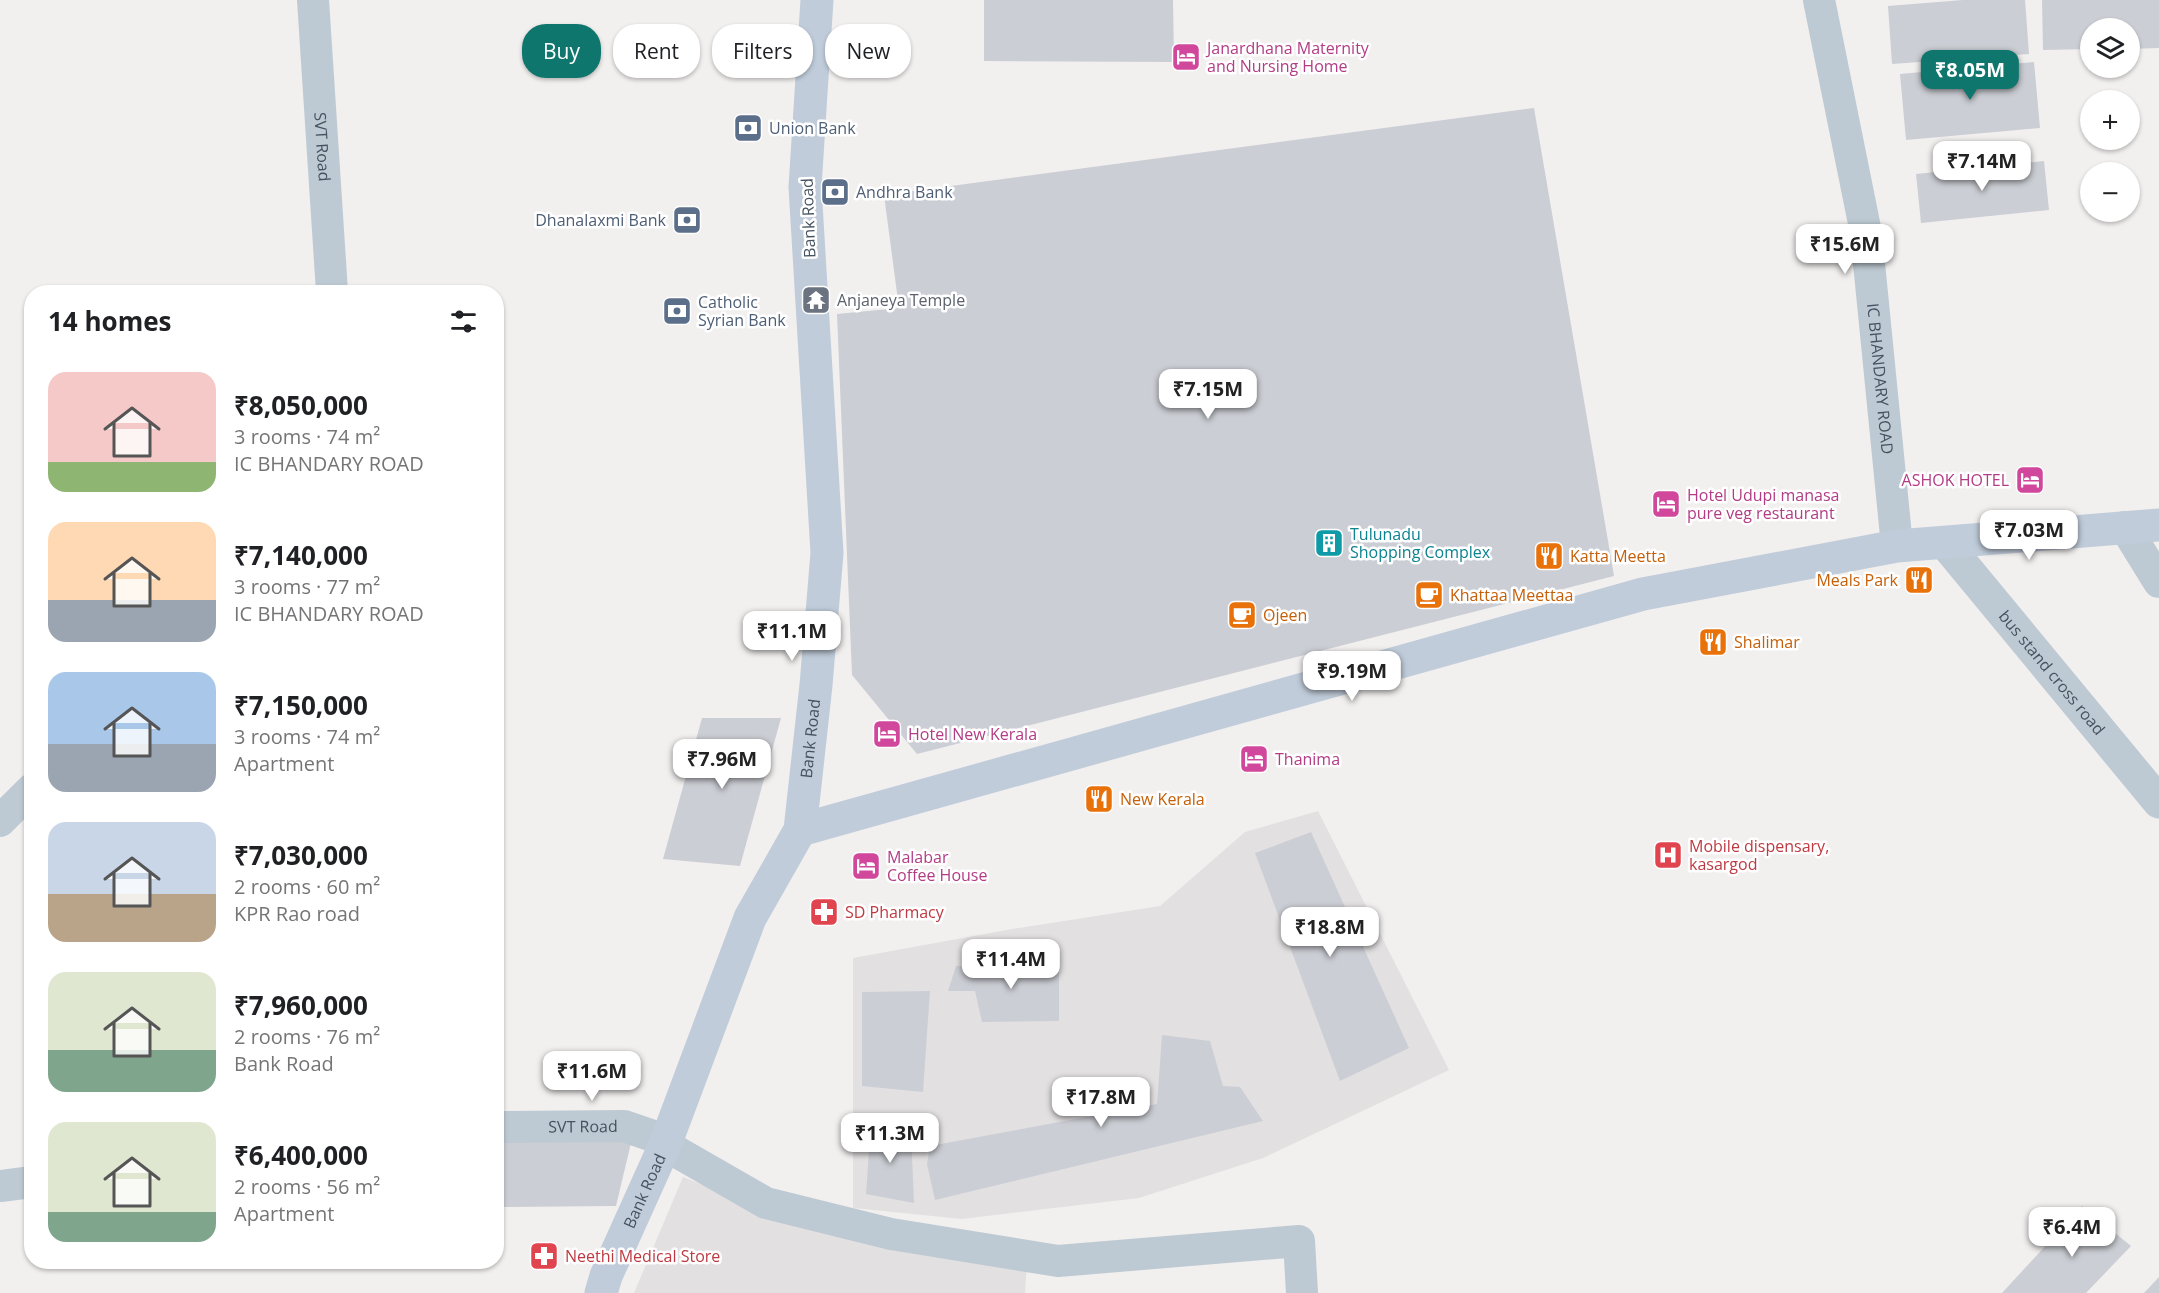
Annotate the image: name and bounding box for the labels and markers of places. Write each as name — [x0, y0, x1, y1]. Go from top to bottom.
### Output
place label: Janardhana Maternity and Nursing Home — [1205, 37, 1370, 77]
hotel icon: Janardhana Maternity and Nursing Home — [1170, 41, 1202, 73]
pin: ₹8.05M — [1921, 50, 2019, 101]
bank icon: Union Bank — [732, 112, 764, 144]
place label: Union Bank — [769, 117, 856, 139]
pin: ₹7.14M — [1933, 141, 2031, 192]
bank icon: Andhra Bank — [819, 176, 851, 208]
place label: Andhra Bank — [856, 181, 953, 203]
bank icon: Dhanalaxmi Bank — [671, 204, 703, 236]
place label: Dhanalaxmi Bank — [535, 209, 667, 231]
pin: ₹15.6M — [1796, 224, 1894, 275]
temple icon: Anjaneya Temple — [800, 284, 832, 316]
place label: Anjaneya Temple — [837, 289, 965, 311]
place label: Catholic Syrian Bank — [698, 291, 786, 331]
bank icon: Catholic Syrian Bank — [661, 295, 693, 327]
pin: ₹7.15M — [1159, 369, 1257, 420]
hotel icon: ASHOK HOTEL — [2014, 464, 2046, 496]
place label: ASHOK HOTEL — [1902, 469, 2009, 491]
place label: Hotel Udupi manasa pure veg restaurant — [1687, 484, 1839, 524]
hotel icon: Hotel Udupi manasa pure veg restaurant — [1650, 488, 1682, 520]
pin: ₹7.03M — [1980, 510, 2078, 561]
place label: Tulunadu Shopping Complex — [1350, 523, 1491, 563]
building icon: Tulunadu Shopping Complex — [1313, 527, 1345, 559]
restaurant icon: Katta Meetta — [1533, 540, 1565, 572]
place label: Katta Meetta — [1570, 545, 1666, 567]
restaurant icon: Meals Park — [1903, 564, 1935, 596]
place label: Meals Park — [1816, 569, 1899, 591]
cafe icon: Khattaa Meettaa — [1413, 579, 1445, 611]
place label: Khattaa Meettaa — [1450, 584, 1573, 606]
cafe icon: Ojeen — [1226, 599, 1258, 631]
place label: Ojeen — [1263, 604, 1307, 626]
pin: ₹11.1M — [743, 611, 841, 662]
restaurant icon: Shalimar — [1697, 626, 1729, 658]
place label: Shalimar — [1734, 631, 1800, 653]
pin: ₹9.19M — [1303, 651, 1401, 702]
hotel icon: Hotel New Kerala — [871, 718, 903, 750]
place label: Hotel New Kerala — [908, 723, 1037, 745]
pin: ₹7.96M — [673, 739, 771, 790]
hotel icon: Thanima — [1238, 743, 1270, 775]
place label: Thanima — [1275, 748, 1340, 770]
restaurant icon: New Kerala — [1083, 783, 1115, 815]
place label: New Kerala — [1120, 788, 1205, 810]
place label: Mobile dispensary, kasargod — [1689, 835, 1829, 875]
hospital icon: Mobile dispensary, kasargod — [1652, 839, 1684, 871]
place label: Malabar Coffee House — [887, 846, 987, 886]
hotel icon: Malabar Coffee House — [850, 850, 882, 882]
pharmacy icon: SD Pharmacy — [808, 896, 840, 928]
place label: SD Pharmacy — [845, 901, 945, 923]
pin: ₹18.8M — [1281, 907, 1379, 958]
pin: ₹11.4M — [962, 939, 1060, 990]
pin: ₹11.6M — [543, 1051, 641, 1102]
pin: ₹17.8M — [1052, 1077, 1150, 1128]
pin: ₹11.3M — [841, 1113, 939, 1164]
pin: ₹6.4M — [2030, 1207, 2114, 1258]
pharmacy icon: Neethi Medical Store — [528, 1240, 560, 1272]
place label: Neethi Medical Store — [565, 1245, 720, 1267]

